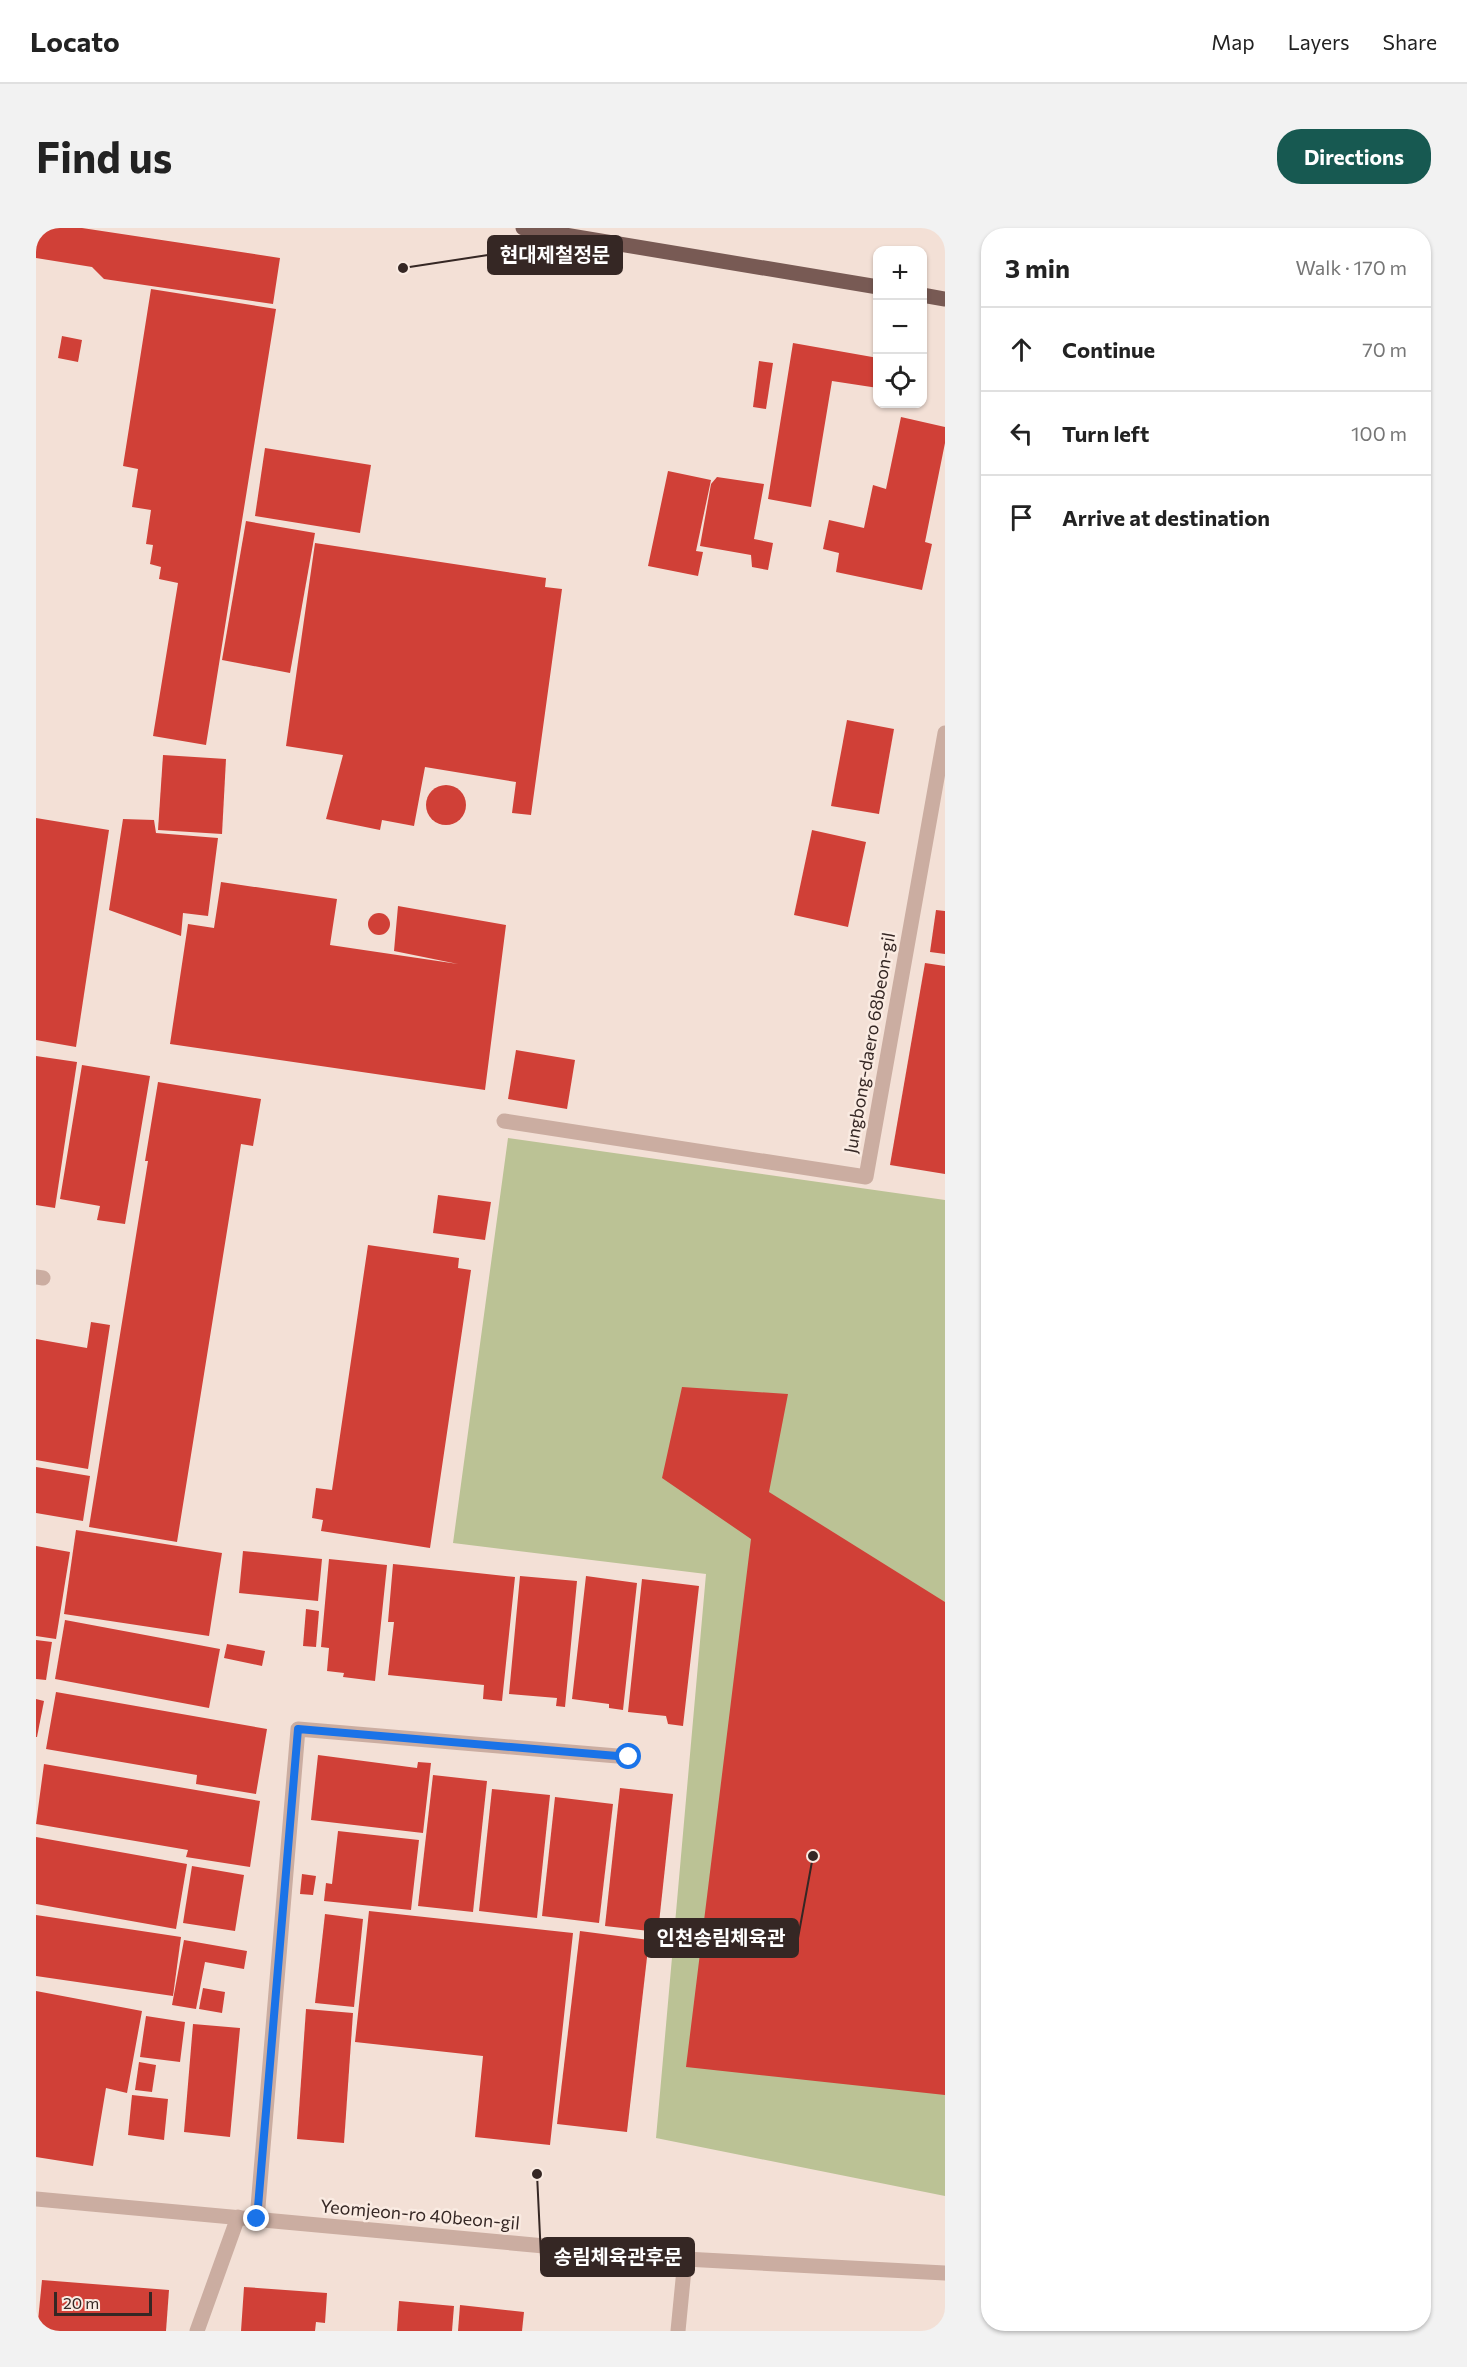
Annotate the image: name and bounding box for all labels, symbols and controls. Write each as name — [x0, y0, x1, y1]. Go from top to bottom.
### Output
text: Locato — [30, 24, 120, 58]
text: Map — [1211, 29, 1255, 54]
text: Layers — [1288, 29, 1350, 54]
text: Share — [1383, 29, 1437, 54]
button: Directions — [1277, 129, 1431, 184]
text: Find us — [36, 130, 172, 182]
callout: 현대제철정문 — [488, 236, 622, 274]
text: 현대제철정문 — [500, 242, 610, 266]
map controls — [873, 246, 927, 408]
button: + — [873, 246, 927, 300]
text: 3 min — [1005, 252, 1070, 283]
text: Walk · 170 m — [1296, 255, 1407, 279]
button: − — [873, 300, 927, 354]
icon: ahead — [1005, 333, 1038, 366]
text: Continue — [1062, 336, 1155, 363]
text: 70 m — [1362, 337, 1407, 361]
button: locate — [873, 354, 927, 408]
icon: left — [1005, 417, 1038, 450]
text: Turn left — [1062, 420, 1149, 447]
text: 100 m — [1351, 421, 1407, 445]
icon: arrive — [1005, 501, 1038, 534]
text: Arrive at destination — [1062, 504, 1270, 531]
street label: Jungbong-daero 68beon-gil — [839, 931, 899, 1155]
route start — [615, 1743, 641, 1769]
callout: 인천송림체육관 — [645, 1919, 798, 1957]
text: 인천송림체육관 — [657, 1925, 786, 1949]
street label: Yeomjeon-ro 40beon-gil — [319, 2194, 521, 2234]
route end — [243, 2205, 269, 2231]
callout: 송림체육관후문 — [541, 2238, 694, 2276]
text: 송림체육관후문 — [554, 2244, 682, 2268]
scale bar — [54, 2289, 152, 2316]
text: 20 m — [63, 2293, 99, 2312]

